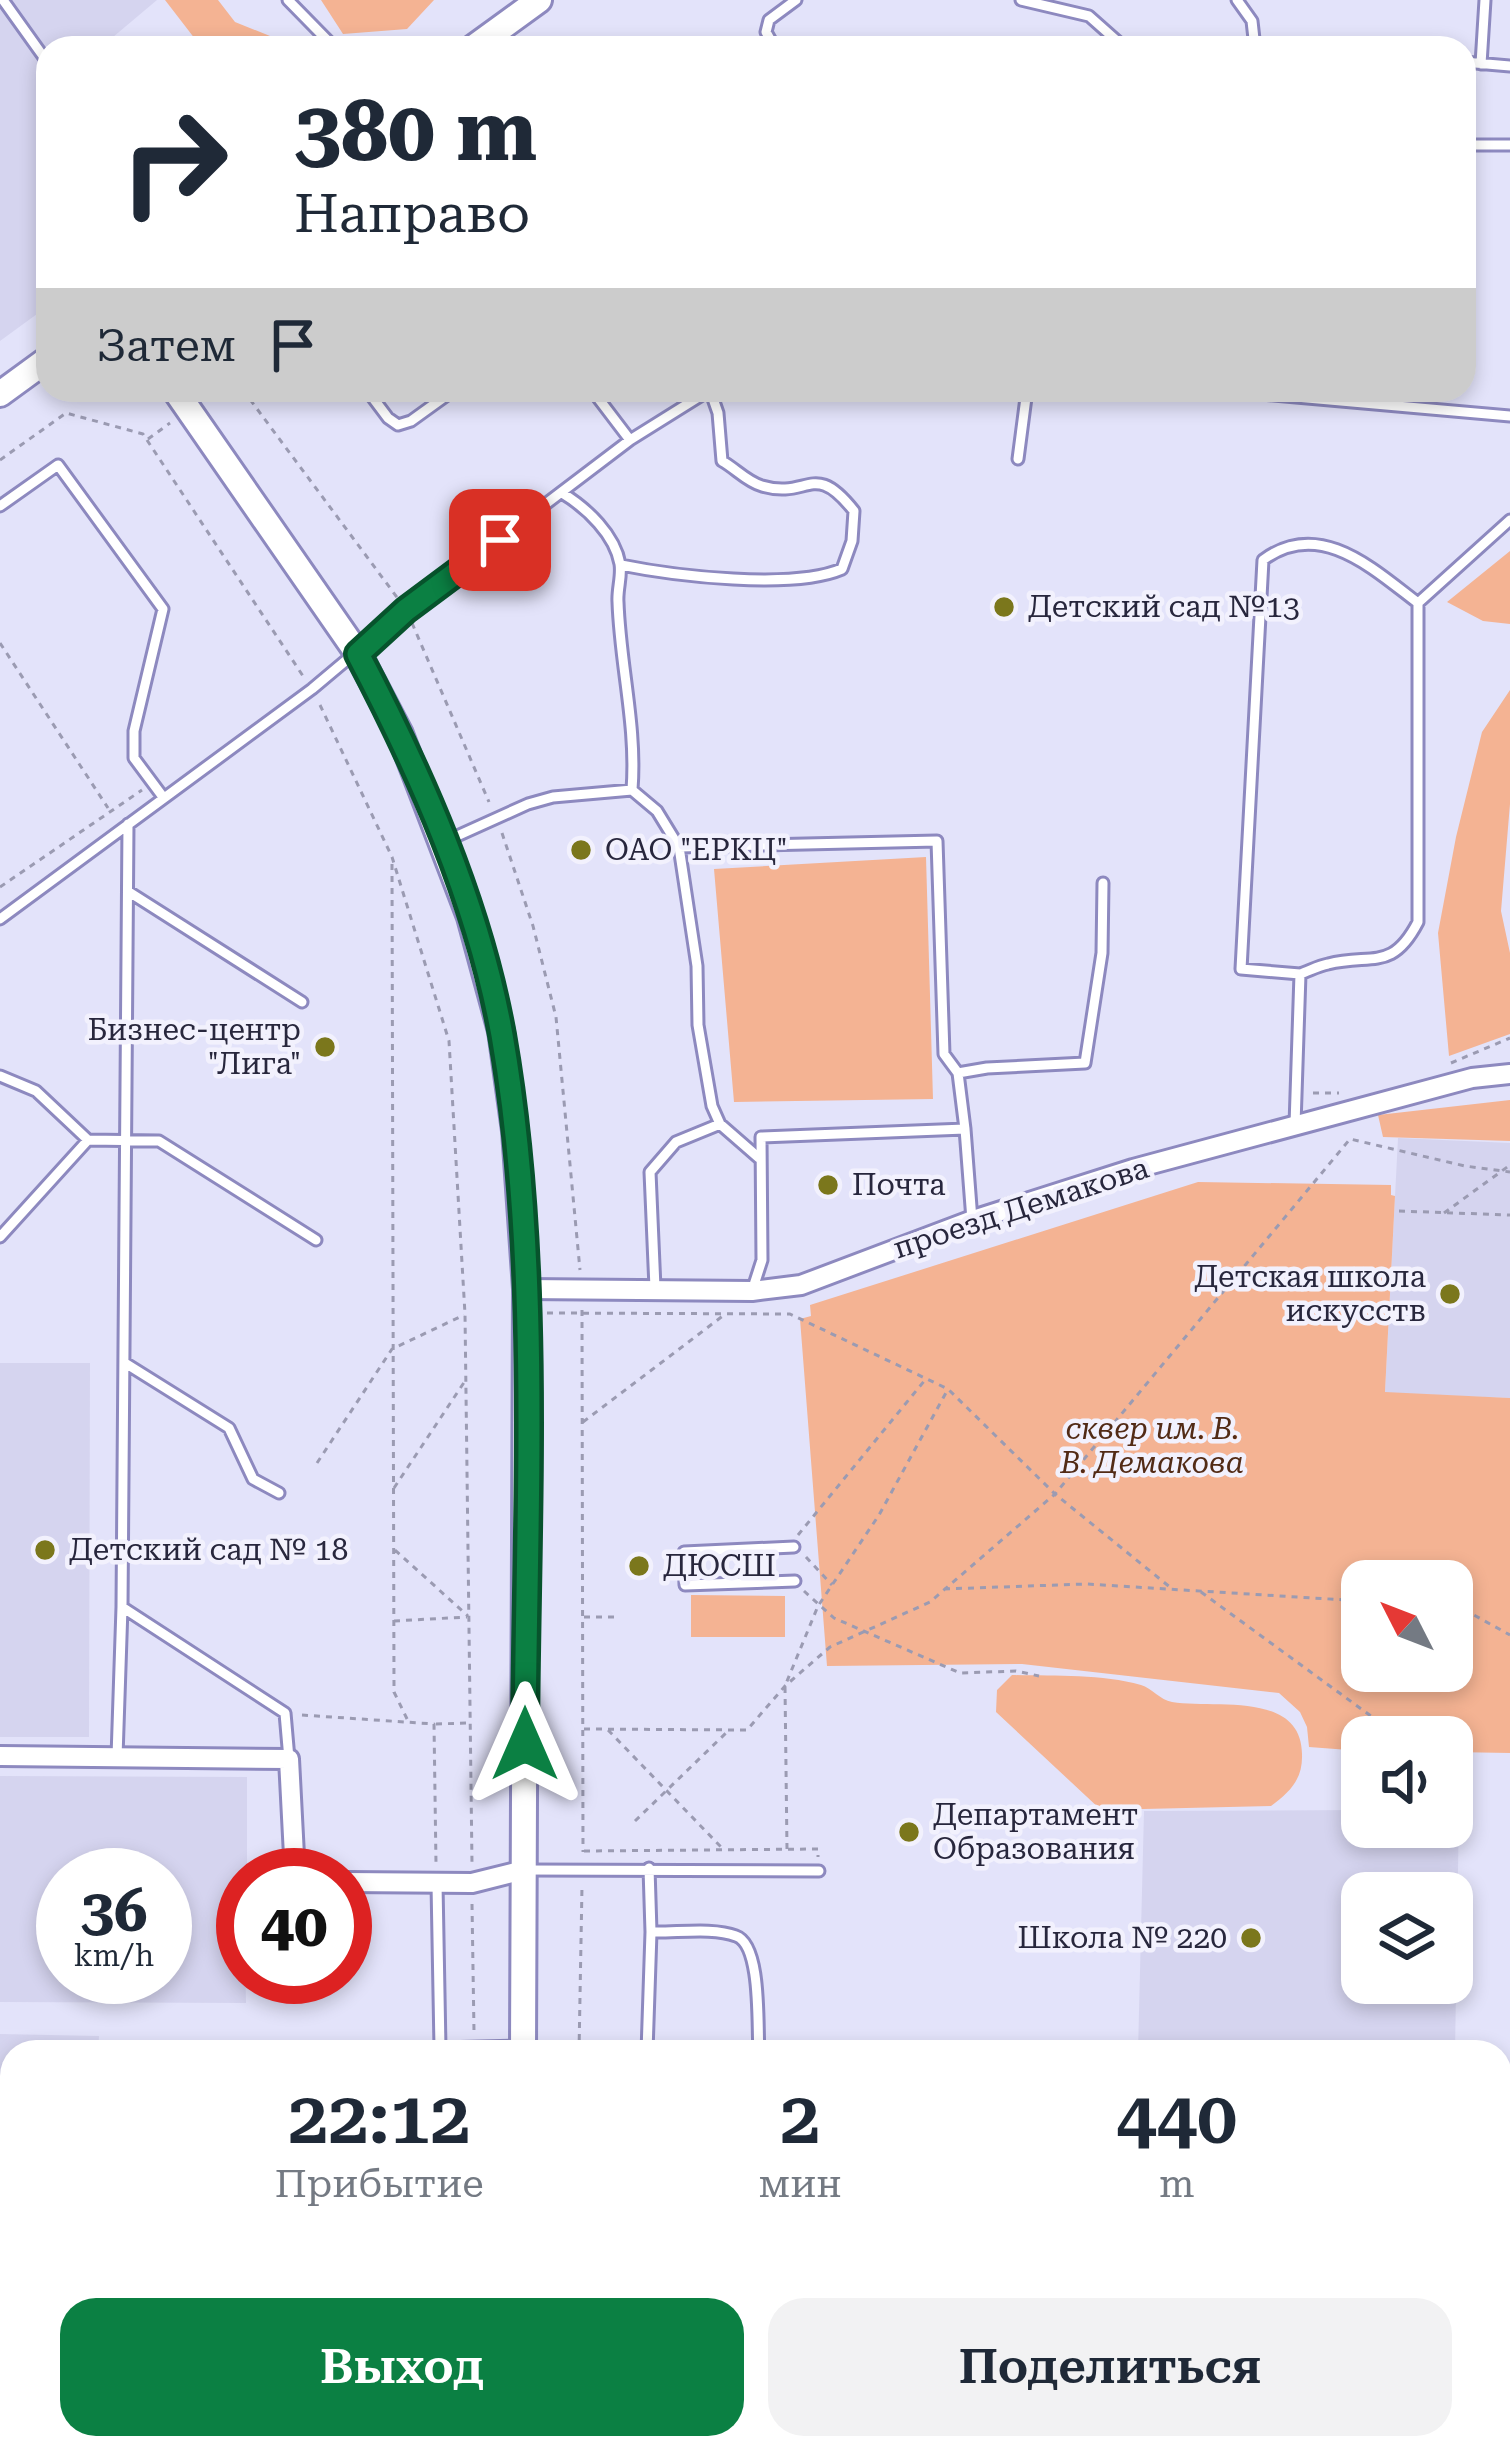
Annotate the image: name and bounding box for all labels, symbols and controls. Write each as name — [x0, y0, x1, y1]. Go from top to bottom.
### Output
text: 380 m — [294, 82, 537, 180]
icon: right — [96, 84, 252, 240]
text: Направо — [294, 182, 530, 245]
icon: arrive — [260, 312, 326, 378]
text: Затем — [96, 319, 236, 372]
pin — [449, 489, 551, 591]
icon: arrive — [467, 507, 533, 573]
place label: Детский сад №13 — [1028, 589, 1300, 624]
marker: Детский сад №13 — [991, 594, 1017, 620]
place label: ОАО "ЕРКЦ" — [605, 832, 788, 867]
marker: ОАО "ЕРКЦ" — [568, 837, 594, 863]
place label: Бизнес-центр "Лига" — [88, 1012, 301, 1081]
marker: Бизнес-центр "Лига" — [312, 1034, 338, 1060]
street label: проезд Демакова — [889, 1150, 1153, 1265]
place label: Почта — [852, 1167, 946, 1202]
marker: Почта — [815, 1172, 841, 1198]
place label: Детская школа искусств — [1194, 1259, 1426, 1328]
marker: Детская школа искусств — [1437, 1281, 1463, 1307]
park label: сквер им. В. В. Демакова — [1059, 1411, 1244, 1480]
place label: Детский сад № 18 — [69, 1532, 348, 1567]
marker: Детский сад № 18 — [32, 1537, 58, 1563]
place label: ДЮСШ — [663, 1548, 776, 1583]
marker: ДЮСШ — [626, 1553, 652, 1579]
north arrow — [1341, 1560, 1473, 1692]
map controls — [1341, 1560, 1473, 2004]
position arrow — [462, 1681, 588, 1807]
button: sound — [1341, 1716, 1473, 1848]
place label: Департамент Образования — [933, 1797, 1138, 1866]
marker: Департамент Образования — [896, 1819, 922, 1845]
speed limit sign: 40 — [216, 1848, 372, 2004]
button: layers — [1341, 1872, 1473, 2004]
text: 36 — [80, 1875, 148, 1946]
place label: Школа № 220 — [1018, 1920, 1227, 1955]
marker: Школа № 220 — [1238, 1925, 1264, 1951]
text: km/h — [74, 1938, 154, 1973]
text: 22:12 — [288, 2076, 471, 2161]
text: 2 — [780, 2076, 820, 2161]
text: 440 — [1116, 2076, 1237, 2161]
text: Прибытие — [275, 2161, 484, 2207]
text: мин — [758, 2161, 842, 2207]
text: m — [1159, 2161, 1195, 2207]
button: Выход — [60, 2298, 744, 2436]
button: Поделиться — [768, 2298, 1452, 2436]

